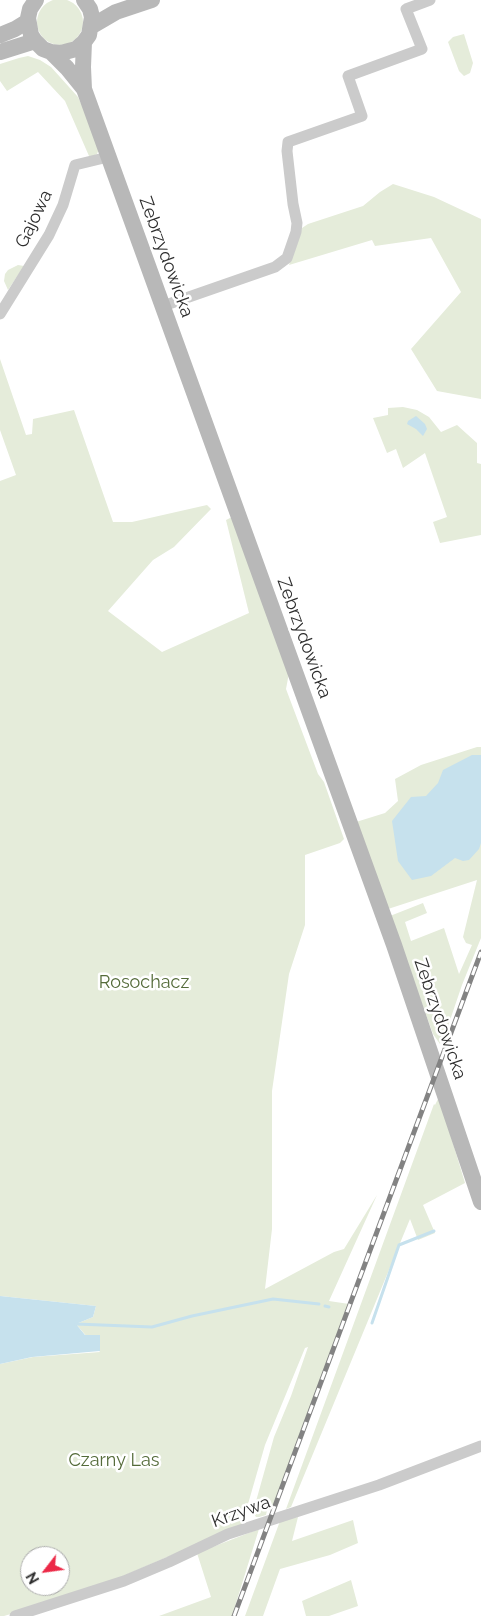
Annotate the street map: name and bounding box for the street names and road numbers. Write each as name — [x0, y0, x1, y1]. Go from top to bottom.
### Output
street label: Gajowa — [11, 187, 57, 251]
street label: Zebrzydowicka — [134, 194, 198, 320]
street label: Zebrzydowicka — [272, 575, 336, 701]
street label: Zebrzydowicka — [409, 956, 471, 1082]
street label: Krzywa — [209, 1491, 273, 1533]

